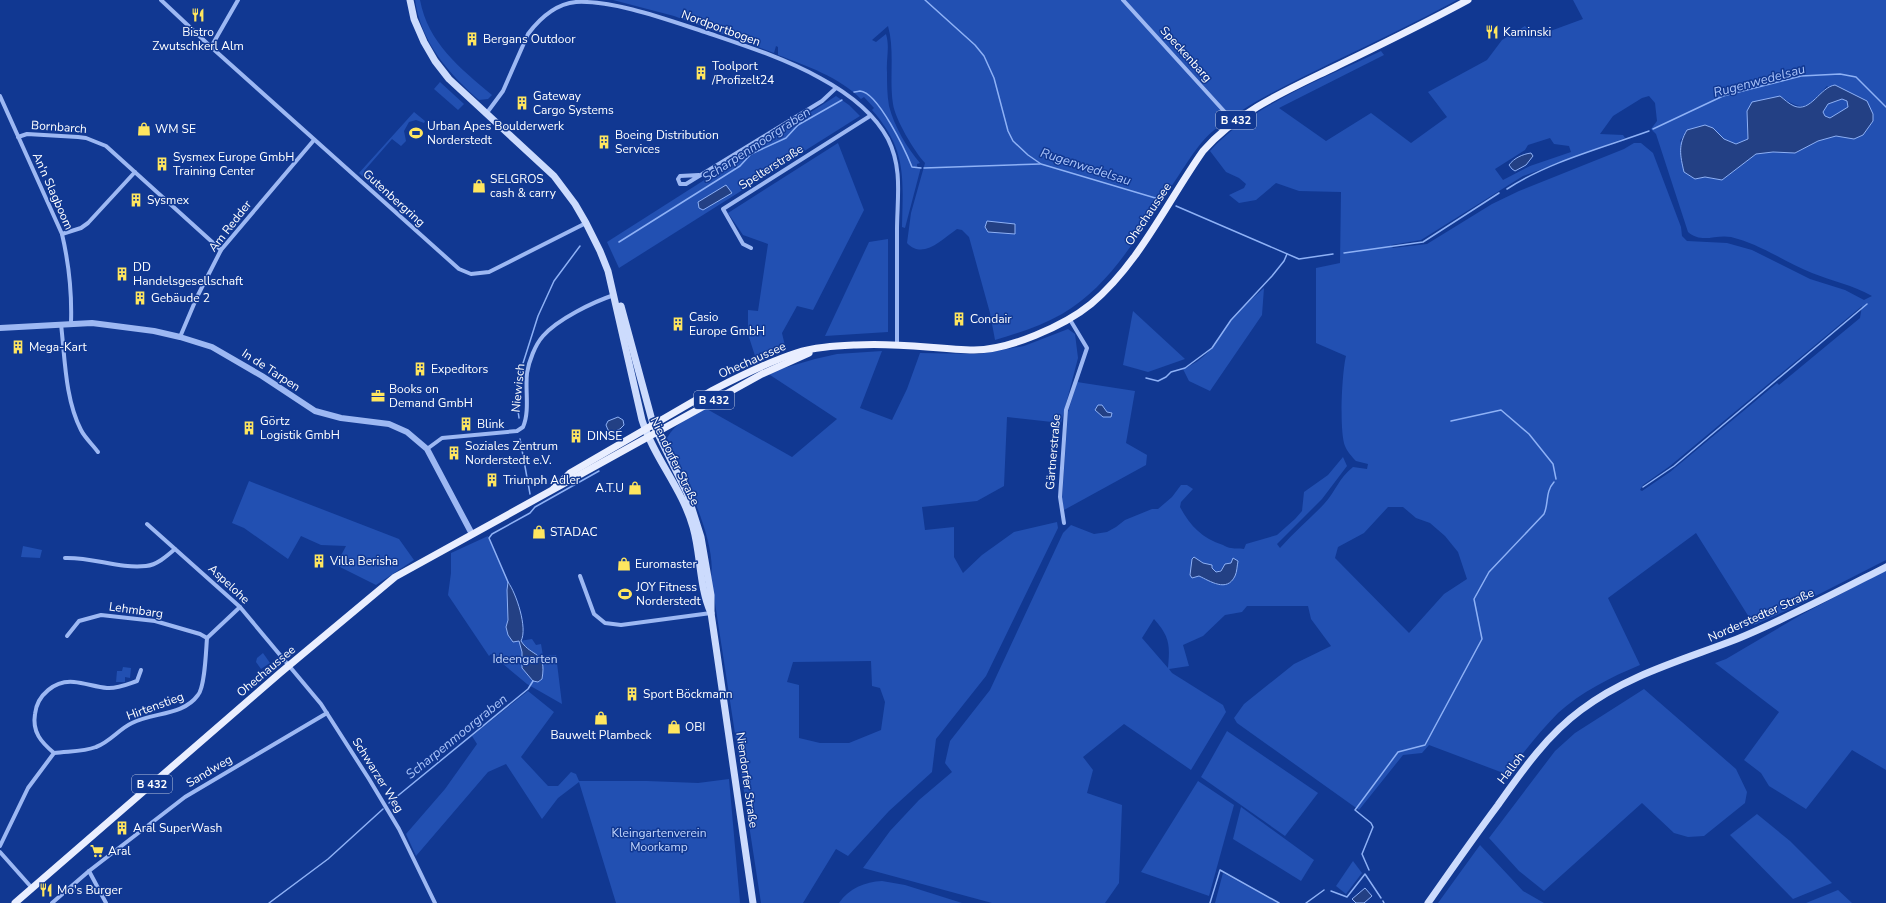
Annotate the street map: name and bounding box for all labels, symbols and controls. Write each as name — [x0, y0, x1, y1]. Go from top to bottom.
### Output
street label: Nordportbogen — [679, 6, 763, 50]
restaurant icon: Bistro Zwutschkerl Alm — [190, 7, 206, 23]
street label: Speckenbarg — [1157, 23, 1215, 85]
place label: Bistro Zwutschkerl Alm — [152, 24, 244, 54]
restaurant icon: Kaminski — [1484, 24, 1500, 40]
place label: Kaminski — [1503, 24, 1551, 40]
building icon: Bergans Outdoor — [464, 31, 480, 47]
place label: Bergans Outdoor — [483, 31, 576, 47]
place label: Toolport /Profizelt24 — [711, 58, 774, 88]
water label: Rugenwedelsau — [1711, 60, 1807, 102]
building icon: Toolport /Profizelt24 — [693, 65, 709, 81]
place label: Gateway Cargo Systems — [533, 88, 614, 118]
building icon: Gateway Cargo Systems — [514, 95, 530, 111]
water label: Scharpenmoorgraben — [699, 103, 814, 187]
road number: B 432 — [1216, 111, 1256, 129]
street label: Bornbarch — [31, 117, 87, 137]
place label: Urban Apes Boulderwerk Norderstedt — [427, 118, 565, 148]
shop icon: WM SE — [136, 121, 152, 137]
place label: WM SE — [155, 121, 196, 137]
sports icon: Urban Apes Boulderwerk Norderstedt — [408, 125, 424, 141]
place label: Boeing Distribution Services — [615, 127, 719, 157]
building icon: Boeing Distribution Services — [596, 134, 612, 150]
street label: Spelterstraße — [736, 141, 806, 193]
water label: Rugenwedelsau — [1038, 144, 1133, 190]
place label: Sysmex Europe GmbH Training Center — [173, 149, 294, 179]
street label: An'n Slagboom — [29, 150, 77, 232]
building icon: Sysmex Europe GmbH Training Center — [154, 156, 170, 172]
street label: Gutenbergring — [360, 166, 428, 230]
place label: SELGROS cash & carry — [490, 171, 557, 201]
shop icon: SELGROS cash & carry — [471, 178, 487, 194]
street label: Ohechaussee — [1121, 180, 1175, 248]
building icon: Sysmex — [128, 192, 144, 208]
place label: Sysmex — [147, 192, 190, 208]
street label: Am Redder — [205, 196, 256, 255]
place label: DD Handelsgesellschaft — [133, 259, 244, 289]
building icon: DD Handelsgesellschaft — [114, 266, 130, 282]
building icon: Gebäude 2 — [132, 290, 148, 306]
place label: Gebäude 2 — [151, 290, 210, 306]
place label: Casio Europe GmbH — [689, 309, 765, 339]
building icon: Condair — [951, 311, 967, 327]
place label: Condair — [970, 311, 1012, 327]
building icon: Casio Europe GmbH — [670, 316, 686, 332]
street label: Ohechaussee — [716, 338, 788, 382]
building icon: Mega-Kart — [10, 339, 26, 355]
place label: Mega-Kart — [29, 339, 88, 355]
street label: In de Tarpen — [239, 345, 303, 395]
building icon: Expeditors — [412, 361, 428, 377]
place label: Expeditors — [431, 361, 489, 377]
street label: Niewisch — [507, 363, 529, 413]
place label: Books on Demand GmbH — [389, 381, 473, 411]
office icon: Books on Demand GmbH — [370, 388, 386, 404]
road number: B 432 — [694, 391, 734, 409]
place label: Görtz Logistik GmbH — [260, 413, 340, 443]
street label: Niendorfer Straße — [647, 414, 703, 508]
street label: Gärtnerstraße — [1042, 414, 1064, 490]
building icon: Blink — [458, 416, 474, 432]
place label: Blink — [477, 416, 505, 432]
building icon: Görtz Logistik GmbH — [241, 420, 257, 436]
building icon: DINSE — [568, 428, 584, 444]
place label: DINSE — [587, 428, 622, 444]
place label: Soziales Zentrum Norderstedt e.V. — [465, 438, 558, 468]
building icon: Soziales Zentrum Norderstedt e.V. — [446, 445, 462, 461]
building icon: Triumph Adler — [484, 472, 500, 488]
place label: Triumph Adler — [503, 472, 581, 488]
place label: A.T.U — [595, 480, 624, 496]
shop icon: A.T.U — [627, 480, 643, 496]
shop icon: STADAC — [531, 524, 547, 540]
place label: STADAC — [550, 524, 598, 540]
building icon: Villa Berisha — [311, 553, 327, 569]
place label: Villa Berisha — [329, 553, 398, 569]
shop icon: Euromaster — [616, 556, 632, 572]
place label: Euromaster — [635, 556, 697, 572]
street label: Aspelohe — [205, 561, 253, 607]
place label: JOY Fitness Norderstedt — [635, 579, 702, 609]
street label: Norderstedter Straße — [1705, 584, 1817, 646]
sports icon: JOY Fitness Norderstedt — [617, 586, 633, 602]
street label: Lehmbarg — [108, 598, 164, 622]
street label: Ohechaussee — [233, 642, 299, 700]
park label: Ideengarten — [493, 651, 558, 667]
building icon: Sport Böckmann — [624, 686, 640, 702]
place label: Sport Böckmann — [643, 686, 733, 702]
street label: Hirtenstieg — [124, 688, 186, 724]
water label: Scharpenmoorgraben — [402, 690, 511, 783]
shop icon: Bauwelt Plambeck — [593, 710, 609, 726]
shop icon: OBI — [666, 719, 682, 735]
place label: OBI — [685, 719, 705, 735]
place label: Bauwelt Plambeck — [550, 727, 653, 743]
street label: Niendorfer Straße — [732, 731, 762, 829]
street label: Schwarzer Weg — [349, 735, 407, 815]
street label: Halloh — [1494, 749, 1528, 787]
street label: Sandweg — [183, 751, 235, 791]
road number: B 432 — [132, 775, 172, 793]
building icon: Aral SuperWash — [114, 820, 130, 836]
place label: Aral SuperWash — [133, 820, 222, 836]
park label: Kleingartenverein Moorkamp — [612, 825, 706, 855]
supermarket icon: Aral — [89, 843, 105, 859]
place label: Aral — [108, 843, 131, 859]
restaurant icon: Mo's Burger — [38, 882, 54, 898]
place label: Mo's Burger — [57, 882, 123, 898]

